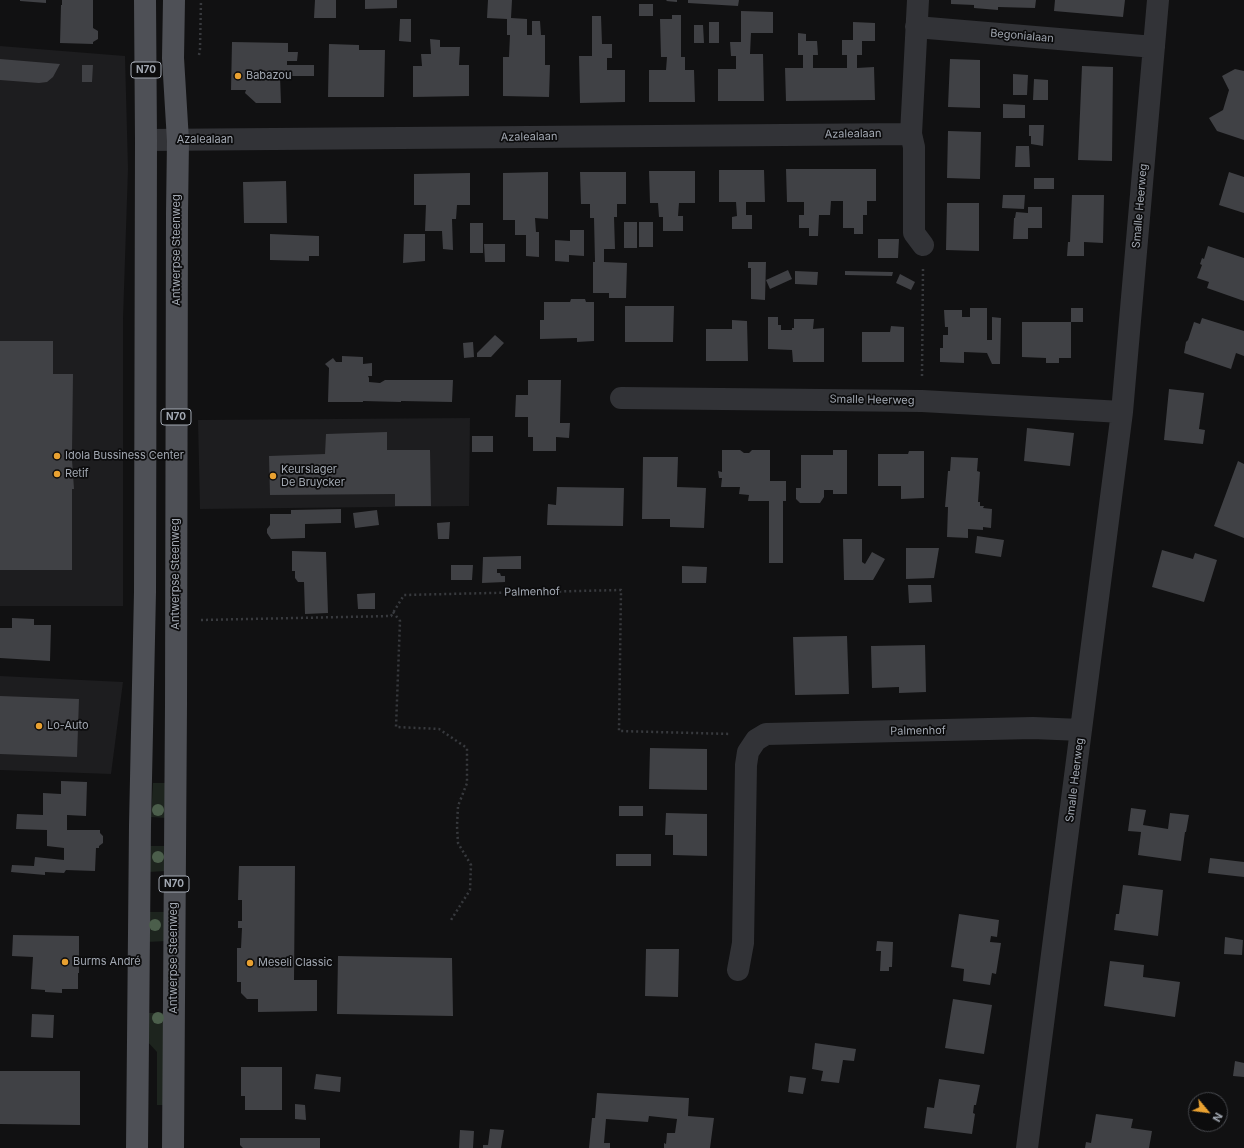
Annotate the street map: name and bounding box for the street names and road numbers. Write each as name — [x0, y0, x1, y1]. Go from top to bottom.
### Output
street label: Begonialaan — [990, 27, 1054, 45]
road number: N70 — [131, 62, 161, 78]
street label: Azalealaan — [825, 127, 881, 141]
street label: Azalealaan — [501, 130, 557, 144]
street label: Azalealaan — [177, 133, 233, 147]
street label: Smalle Heerweg — [1130, 163, 1150, 249]
street label: Antwerpse Steenweg — [170, 194, 184, 306]
street label: Smalle Heerweg — [829, 393, 915, 407]
road number: N70 — [161, 409, 191, 425]
street label: Antwerpse Steenweg — [169, 518, 183, 630]
street label: Palmenhof — [504, 585, 560, 599]
street label: Palmenhof — [890, 724, 946, 738]
street label: Smalle Heerweg — [1063, 737, 1087, 823]
road number: N70 — [159, 876, 189, 892]
street label: Antwerpse Steenweg — [167, 902, 181, 1014]

